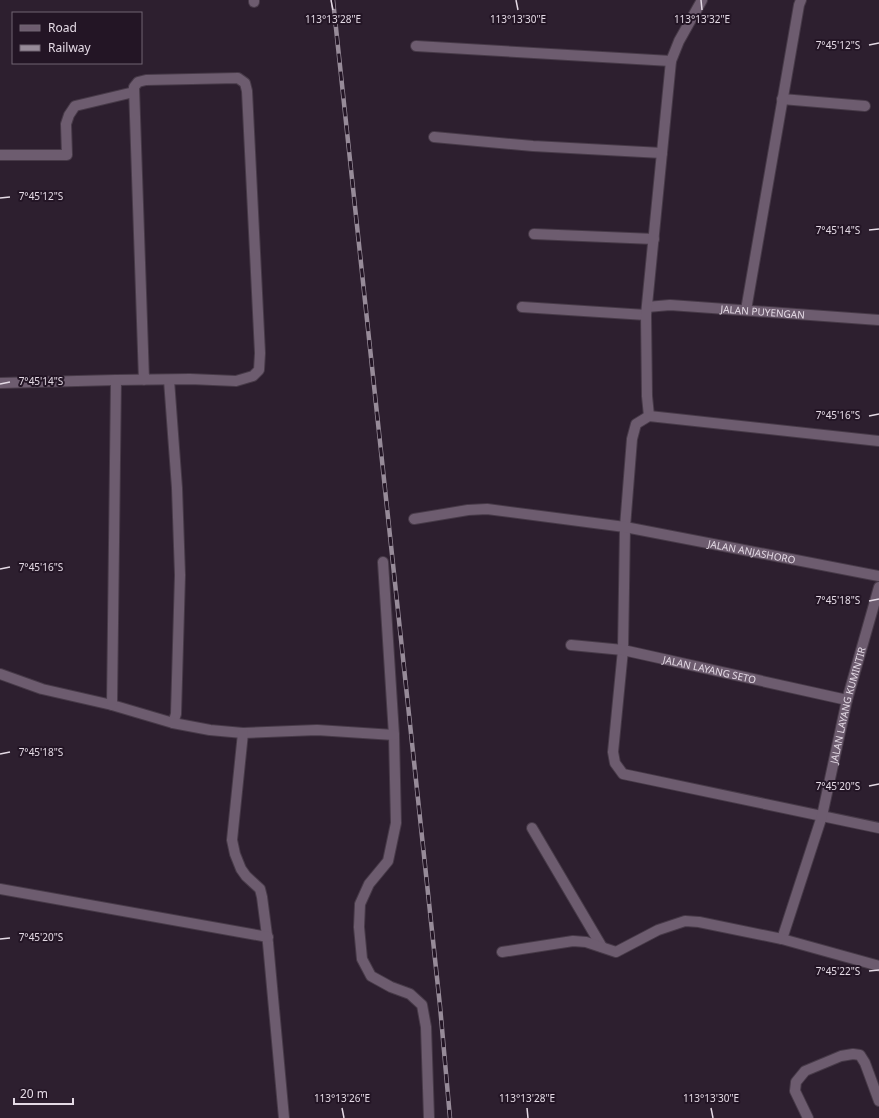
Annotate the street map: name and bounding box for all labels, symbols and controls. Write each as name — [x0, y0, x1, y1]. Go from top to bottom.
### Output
legend — [12, 12, 142, 64]
text: 113°13'28"E — [305, 12, 361, 26]
text: 113°13'30"E — [490, 12, 546, 26]
text: 113°13'32"E — [674, 12, 730, 26]
text: Road — [48, 19, 77, 36]
text: 7°45'12"S — [816, 38, 861, 52]
text: Railway — [48, 39, 92, 56]
text: 7°45'12"S — [19, 189, 64, 203]
text: 7°45'14"S — [816, 223, 861, 237]
street label: JALAN PUYENGAN — [719, 302, 805, 322]
text: 7°45'14"S — [19, 374, 64, 388]
text: 7°45'16"S — [816, 408, 861, 422]
street label: JALAN ANJASHORO — [706, 536, 797, 567]
text: 7°45'16"S — [19, 560, 64, 574]
text: 7°45'18"S — [816, 593, 861, 607]
street label: JALAN LAYANG KUMINTIR — [826, 645, 869, 766]
street label: JALAN LAYANG SETO — [661, 652, 758, 687]
text: 7°45'18"S — [19, 745, 64, 759]
text: 7°45'20"S — [816, 779, 861, 793]
text: 7°45'20"S — [19, 930, 64, 944]
text: 7°45'22"S — [816, 964, 861, 978]
scale bar — [14, 1080, 73, 1106]
text: 20 m — [20, 1085, 48, 1102]
text: 113°13'26"E — [314, 1091, 370, 1105]
text: 113°13'28"E — [499, 1091, 555, 1105]
text: 113°13'30"E — [683, 1091, 739, 1105]

